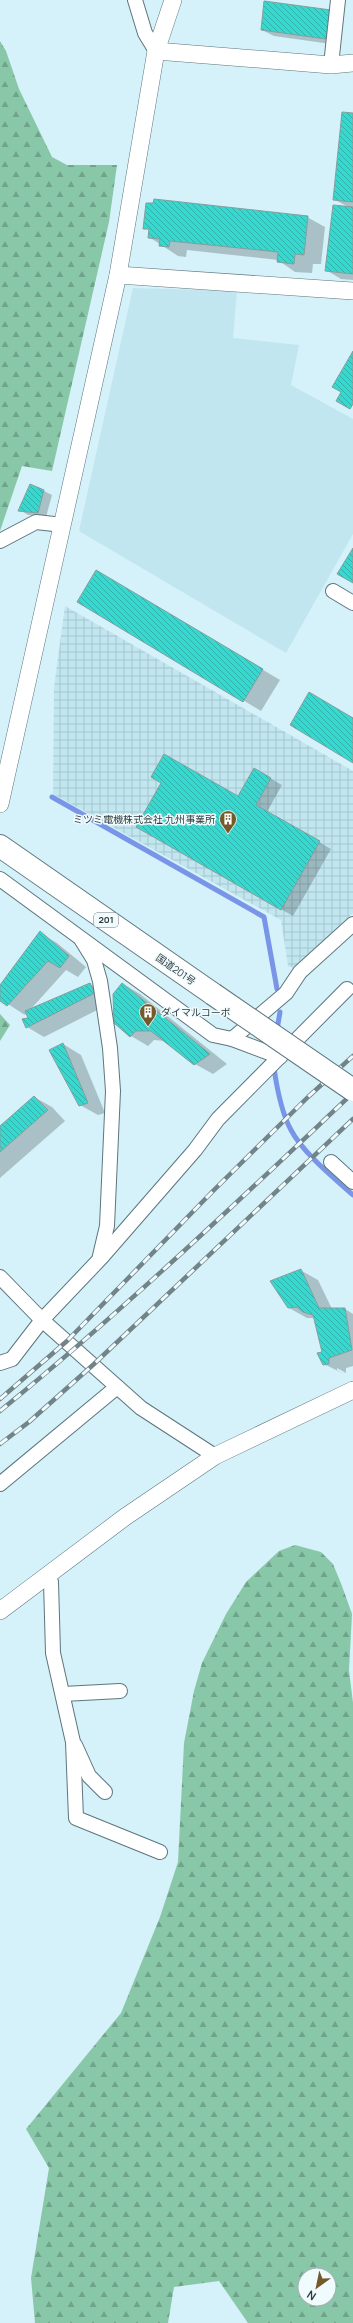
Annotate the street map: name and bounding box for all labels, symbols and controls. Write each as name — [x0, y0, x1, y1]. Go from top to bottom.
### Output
building icon: ミツミ電機株式会社 九州事業所 — [218, 809, 238, 834]
place label: ミツミ電機株式会社 九州事業所 — [73, 812, 215, 826]
road number: 201 — [94, 913, 118, 927]
street label: 国道201号 — [153, 950, 199, 988]
building icon: ダイマルコーポ — [138, 1002, 158, 1027]
place label: ダイマルコーポ — [161, 1005, 231, 1019]
north arrow — [297, 2267, 337, 2307]
text: N — [304, 2287, 319, 2304]

